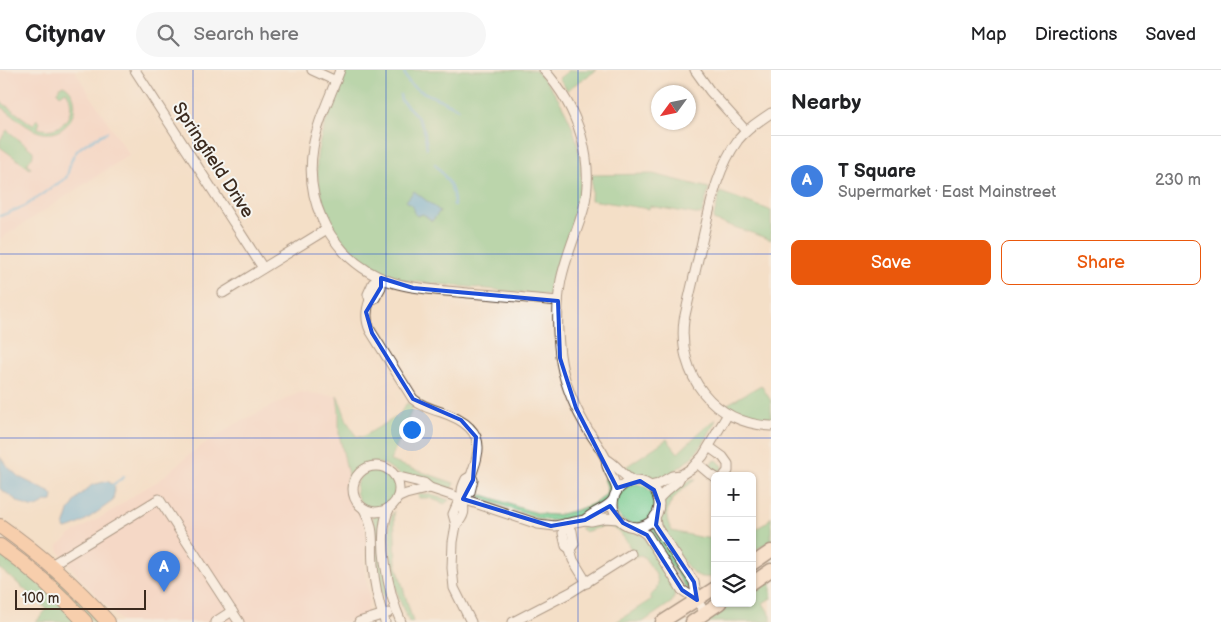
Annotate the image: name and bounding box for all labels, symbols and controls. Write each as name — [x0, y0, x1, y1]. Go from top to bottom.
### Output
search box — [136, 12, 486, 57]
text: Citynav — [25, 20, 106, 49]
icon: search — [154, 21, 182, 49]
text: Search here — [194, 23, 299, 46]
text: Map — [971, 24, 1007, 45]
text: Directions — [1035, 24, 1117, 45]
text: Saved — [1145, 24, 1196, 45]
north arrow — [651, 85, 696, 130]
text: Nearby — [791, 90, 861, 115]
street label: Springfield Drive — [168, 98, 258, 222]
text: T Square — [838, 160, 916, 183]
text: A — [802, 171, 812, 190]
text: 230 m — [1155, 171, 1201, 190]
text: Supermarket · East Mainstreet — [838, 183, 1056, 202]
button: Save — [791, 240, 991, 285]
button: Share — [1001, 240, 1201, 285]
your location — [399, 417, 425, 443]
map controls — [711, 472, 756, 607]
button: + — [711, 472, 756, 517]
button: − — [711, 517, 756, 562]
pin: A — [148, 551, 180, 592]
button: layers — [711, 562, 756, 607]
scale bar — [15, 587, 146, 610]
text: 100 m — [22, 590, 59, 607]

